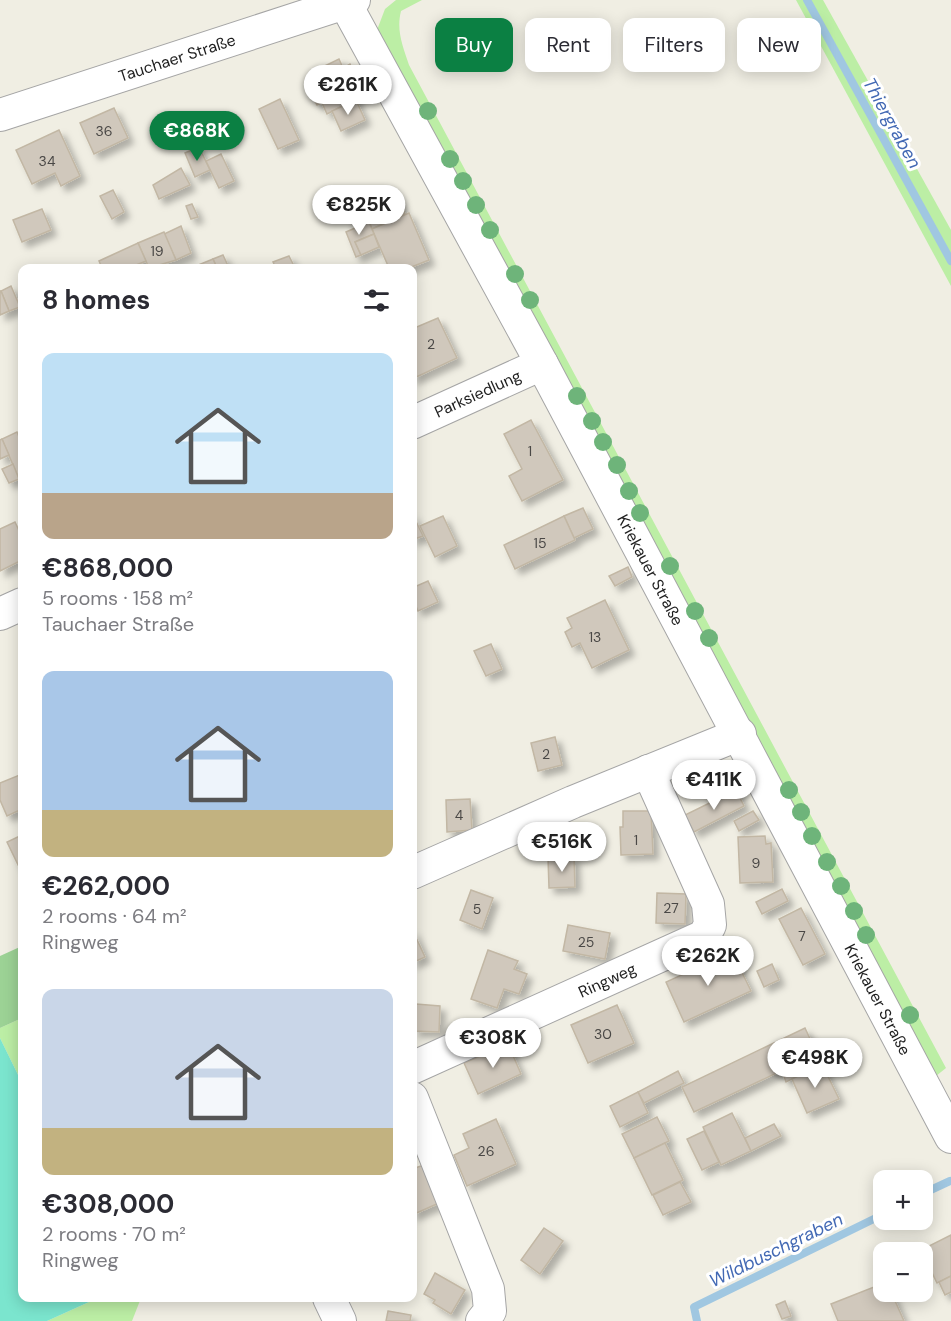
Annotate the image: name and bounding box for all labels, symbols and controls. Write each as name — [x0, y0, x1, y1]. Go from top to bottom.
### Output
chip: Buy — [435, 18, 513, 72]
chip: Rent — [525, 18, 611, 72]
chip: Filters — [623, 18, 725, 72]
chip: New — [737, 18, 821, 72]
street label: Tauchaer Straße — [116, 29, 238, 86]
pin: €261K — [306, 65, 390, 116]
text: €261K — [318, 71, 378, 97]
water label: Thiergraben — [857, 73, 927, 173]
pin: €868K — [155, 111, 239, 162]
text: €868K — [164, 117, 230, 143]
house number: 36 — [95, 122, 113, 140]
house number: 34 — [39, 152, 56, 170]
pin: €825K — [317, 185, 401, 236]
text: €825K — [326, 191, 392, 217]
house number: 19 — [150, 242, 164, 260]
text: 8 homes — [42, 283, 150, 317]
icon: filters — [360, 284, 393, 317]
house number: 2 — [427, 335, 435, 353]
street label: Parksiedlung — [431, 364, 524, 422]
icon: home — [164, 392, 272, 500]
house number: 1 — [528, 442, 532, 460]
street label: Kriekauer Straße — [613, 510, 689, 629]
house number: 15 — [534, 534, 546, 552]
text: €868,000 — [42, 551, 173, 585]
text: 5 rooms · 158 m² — [42, 585, 193, 611]
text: Tauchaer Straße — [42, 611, 194, 637]
house number: 13 — [589, 628, 601, 646]
icon: home — [164, 710, 272, 818]
house number: 2 — [542, 745, 550, 763]
pin: €411K — [672, 760, 756, 811]
text: €411K — [686, 766, 742, 792]
house number: 4 — [455, 806, 464, 824]
pin: €516K — [520, 822, 604, 873]
text: €516K — [531, 828, 593, 854]
house number: 1 — [634, 831, 638, 849]
house number: 9 — [752, 854, 761, 872]
text: €262,000 — [42, 869, 170, 903]
house number: 27 — [663, 899, 679, 917]
house number: 5 — [473, 900, 481, 918]
text: 2 rooms · 64 m² — [42, 903, 186, 929]
house number: 7 — [798, 927, 806, 945]
text: Ringweg — [42, 929, 119, 955]
house number: 25 — [578, 933, 594, 951]
pin: €262K — [666, 936, 750, 987]
street label: Kriekauer Straße — [840, 940, 916, 1059]
text: €262K — [676, 942, 740, 968]
street label: Ringweg — [575, 958, 639, 1002]
pin: €308K — [451, 1018, 535, 1069]
text: €308K — [459, 1024, 527, 1050]
house number: 30 — [594, 1025, 612, 1043]
icon: home — [164, 1028, 272, 1136]
pin: €498K — [773, 1038, 857, 1089]
text: €498K — [781, 1044, 849, 1070]
house number: 26 — [478, 1142, 494, 1160]
map controls — [873, 1170, 933, 1302]
button: + — [873, 1170, 933, 1230]
text: €308,000 — [42, 1187, 174, 1221]
water label: Wildbuschgraben — [705, 1207, 847, 1293]
text: 2 rooms · 70 m² — [42, 1221, 186, 1247]
button: − — [873, 1242, 933, 1302]
text: Ringweg — [42, 1247, 119, 1273]

